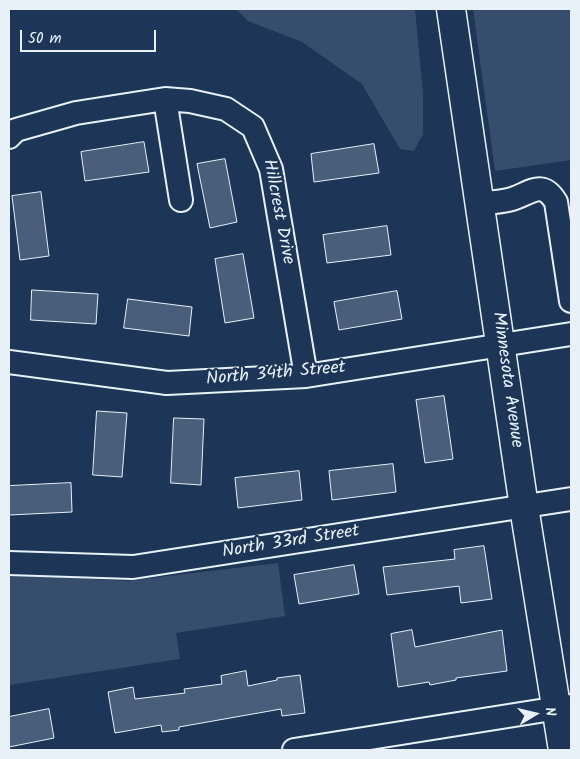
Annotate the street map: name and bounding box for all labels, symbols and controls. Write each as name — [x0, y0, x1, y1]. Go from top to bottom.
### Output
scale bar — [22, 20, 159, 52]
text: 50 m — [28, 27, 62, 51]
street label: Hillcrest Drive — [256, 158, 298, 266]
street label: Minnesota Avenue — [486, 311, 526, 449]
street label: North 34th Street — [205, 358, 347, 392]
street label: North 33rd Street — [221, 522, 361, 564]
north arrow — [510, 689, 560, 739]
text: N — [538, 706, 561, 718]

